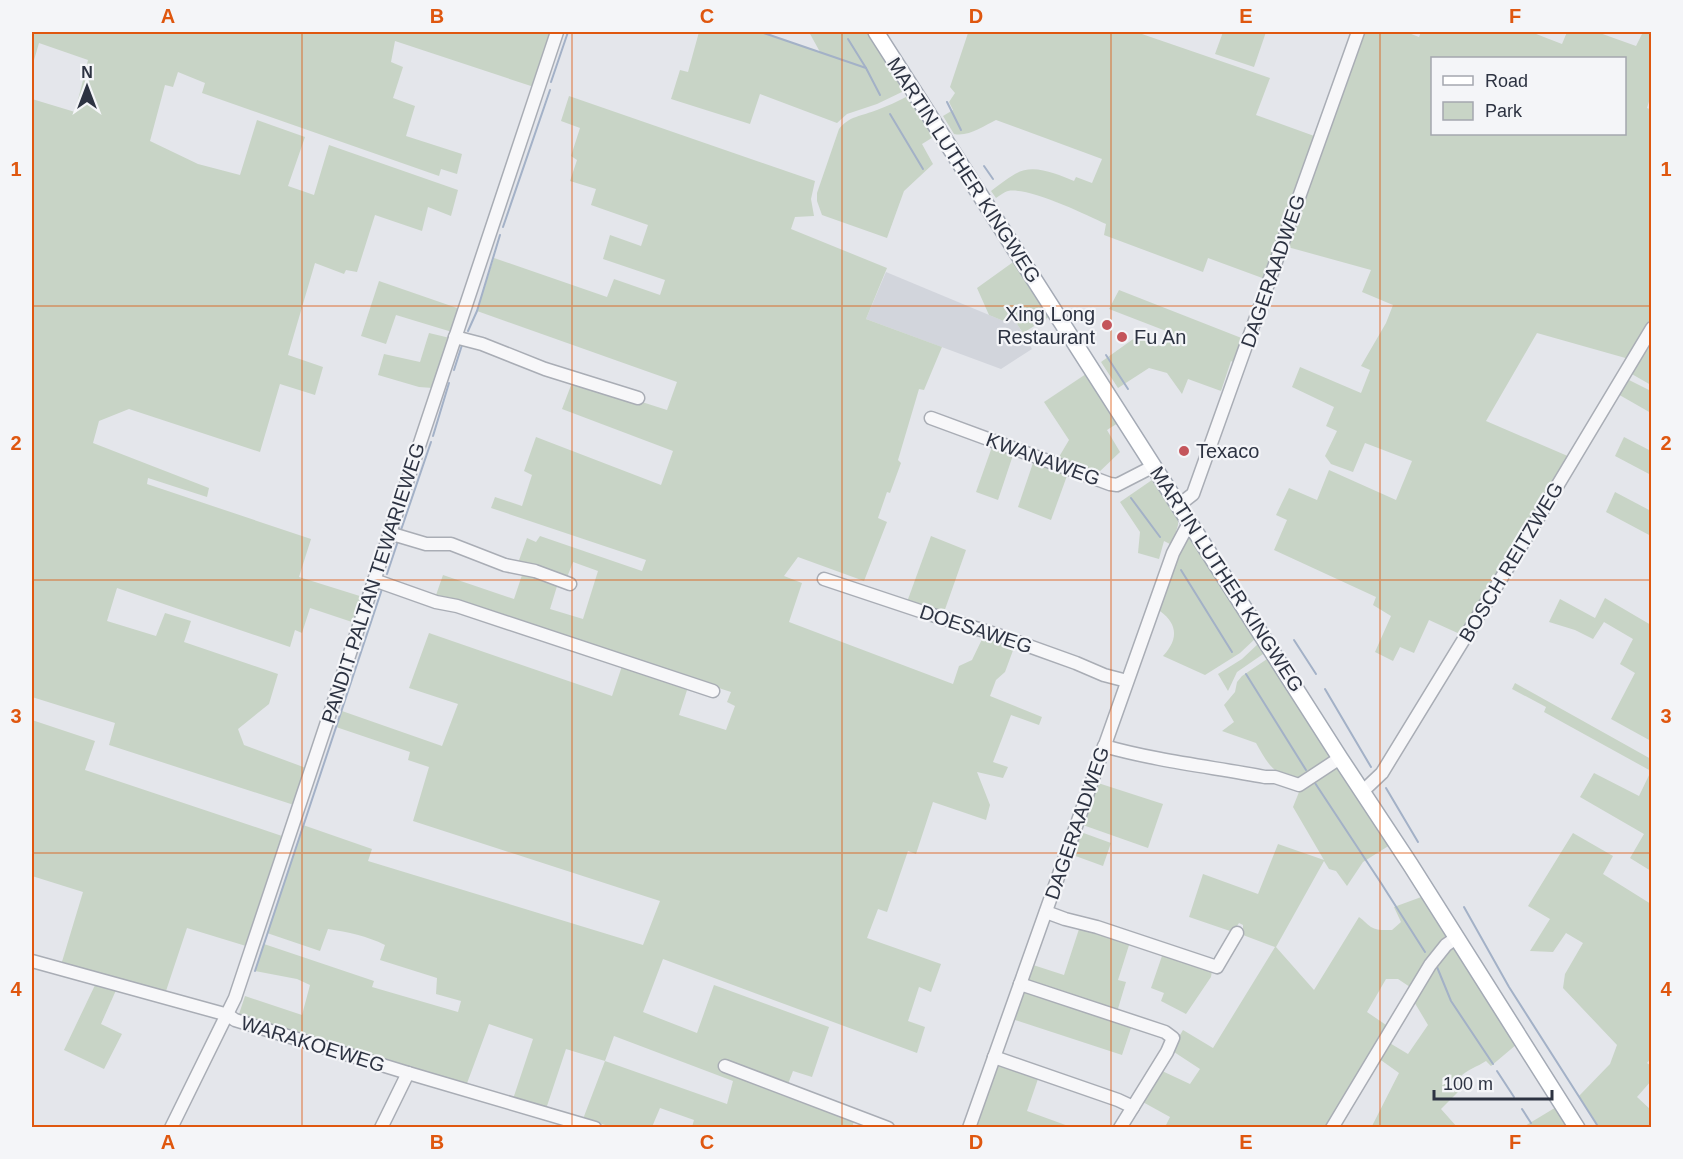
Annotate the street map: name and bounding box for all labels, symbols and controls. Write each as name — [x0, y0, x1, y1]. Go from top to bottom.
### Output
text: A — [161, 5, 175, 27]
text: B — [430, 5, 444, 27]
text: C — [700, 5, 714, 27]
text: D — [969, 5, 983, 27]
text: E — [1239, 5, 1253, 27]
text: F — [1509, 5, 1521, 27]
street label: MARTIN LUTHER KINGWEG — [883, 53, 1045, 287]
north arrow — [57, 57, 117, 117]
legend — [1431, 57, 1626, 135]
text: N — [81, 64, 93, 81]
text: Road — [1485, 71, 1528, 91]
text: Park — [1485, 101, 1523, 121]
text: 1 — [10, 158, 22, 180]
text: 1 — [1660, 158, 1672, 180]
street label: DAGERAADWEG — [1237, 192, 1309, 350]
place label: Xing Long Restaurant — [997, 303, 1095, 348]
marker: Xing Long Restaurant — [1100, 318, 1114, 332]
place label: Fu An — [1134, 326, 1186, 348]
marker: Fu An — [1115, 330, 1129, 344]
street label: KWANAWEG — [983, 428, 1103, 490]
text: 2 — [10, 432, 22, 454]
text: 2 — [1660, 432, 1672, 454]
street label: PANDIT PALTAN TEWARIEWEG — [317, 440, 429, 726]
place label: Texaco — [1196, 440, 1259, 462]
marker: Texaco — [1177, 444, 1191, 458]
street label: MARTIN LUTHER KINGWEG — [1146, 462, 1308, 696]
street label: BOSCH REITZWEG — [1455, 478, 1567, 646]
street label: DOESAWEG — [917, 600, 1035, 658]
text: 3 — [10, 705, 22, 727]
text: 3 — [1660, 705, 1672, 727]
street label: DAGERAADWEG — [1041, 744, 1113, 902]
text: 4 — [10, 978, 22, 1000]
text: 4 — [1660, 978, 1672, 1000]
street label: WARAKOEWEG — [238, 1012, 388, 1076]
scale bar — [1434, 1063, 1552, 1101]
text: 100 m — [1443, 1074, 1493, 1094]
text: A — [161, 1131, 175, 1153]
text: B — [430, 1131, 444, 1153]
text: C — [700, 1131, 714, 1153]
text: D — [969, 1131, 983, 1153]
text: E — [1239, 1131, 1253, 1153]
text: F — [1509, 1131, 1521, 1153]

